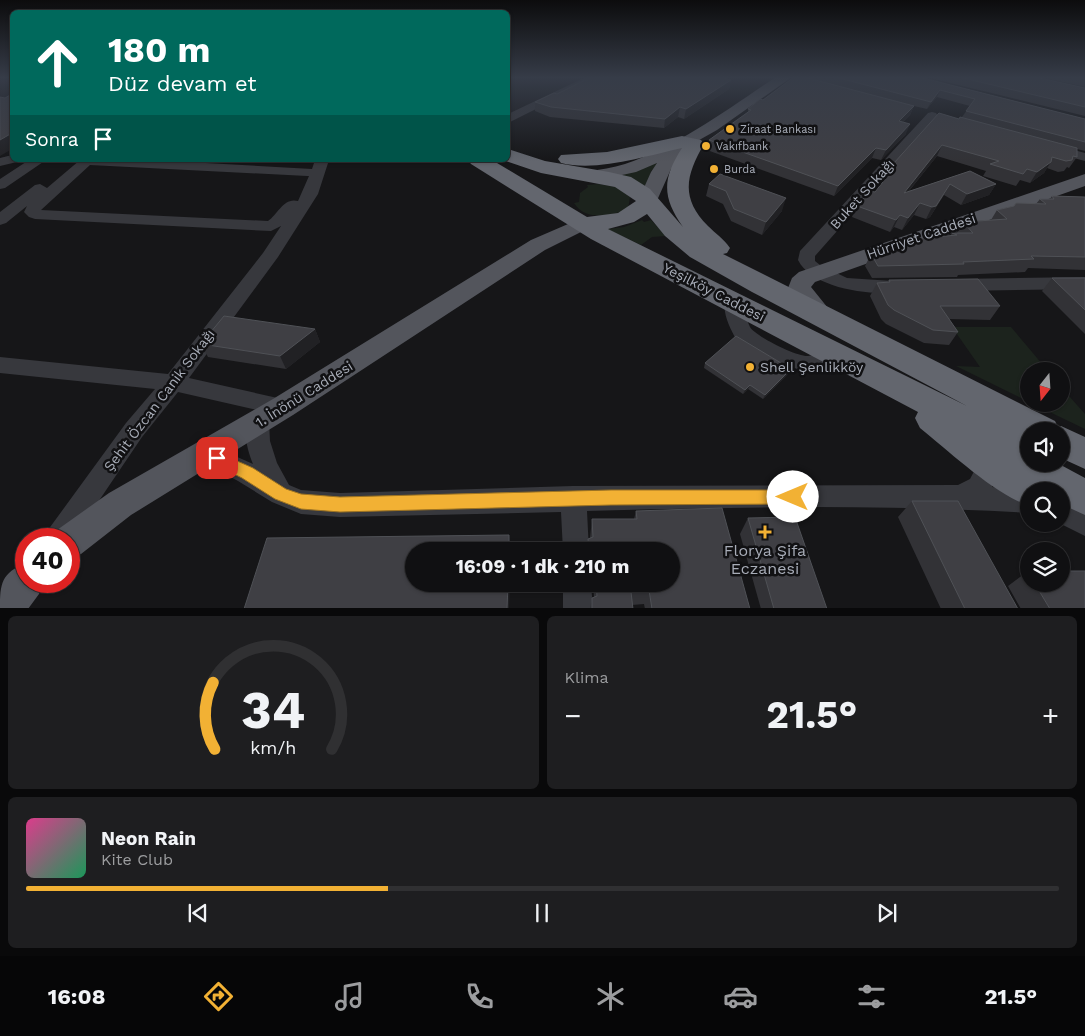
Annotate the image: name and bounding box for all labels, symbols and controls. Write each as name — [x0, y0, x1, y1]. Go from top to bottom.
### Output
text: 180 m — [108, 29, 211, 71]
icon: ahead — [25, 30, 90, 95]
text: Düz devam et — [108, 71, 257, 96]
marker: Ziraat Bankası — [724, 123, 736, 135]
place label: Ziraat Bankası — [740, 123, 816, 136]
icon: arrive — [89, 125, 117, 153]
text: Sonra — [25, 128, 79, 151]
marker: Vakıfbank — [700, 140, 712, 152]
place label: Vakıfbank — [716, 140, 768, 153]
street label: Buket Sokağı — [827, 156, 897, 232]
marker: Burda — [708, 163, 720, 175]
place label: Burda — [724, 163, 755, 176]
street label: Hürriyet Caddesi — [865, 210, 977, 262]
street label: Yeşilköy Caddesi — [660, 259, 768, 325]
street label: Şehit Özcan Canik Sokağı — [100, 326, 218, 474]
street label: 1. İnönü Caddesi — [253, 358, 355, 430]
place label: Shell Şenlikköy — [760, 359, 864, 375]
marker: Shell Şenlikköy — [744, 361, 756, 373]
north arrow — [1020, 362, 1070, 412]
map controls — [1020, 362, 1070, 592]
button: sound — [1020, 422, 1070, 472]
pin — [196, 437, 238, 479]
icon: arrive — [203, 444, 231, 472]
position arrow — [766, 470, 818, 522]
button: search — [1020, 482, 1070, 532]
marker: Florya Şifa Eczanesi — [759, 526, 771, 538]
speed limit sign: 40 — [15, 528, 80, 593]
place label: Florya Şifa Eczanesi — [724, 541, 806, 578]
button: layers — [1020, 542, 1070, 592]
text: 16:09 · 1 dk · 210 m — [456, 555, 629, 578]
text: Klima — [565, 668, 608, 687]
text: 34 — [241, 680, 305, 741]
text: 21.5° — [766, 693, 857, 737]
text: − — [565, 699, 581, 732]
text: + — [1042, 699, 1059, 732]
text: km/h — [250, 737, 296, 758]
text: Neon Rain — [101, 827, 196, 850]
text: Kite Club — [101, 850, 173, 869]
icon: previous — [184, 899, 212, 927]
icon: pause — [528, 899, 556, 927]
icon: next — [873, 899, 901, 927]
icon: directions — [201, 979, 236, 1014]
icon: music — [332, 979, 367, 1014]
icon: phone — [462, 979, 497, 1014]
icon: climate — [593, 979, 628, 1014]
icon: car — [723, 979, 758, 1014]
icon: filters — [854, 979, 889, 1014]
text: 16:08 — [48, 984, 105, 1009]
text: 21.5° — [984, 984, 1037, 1009]

